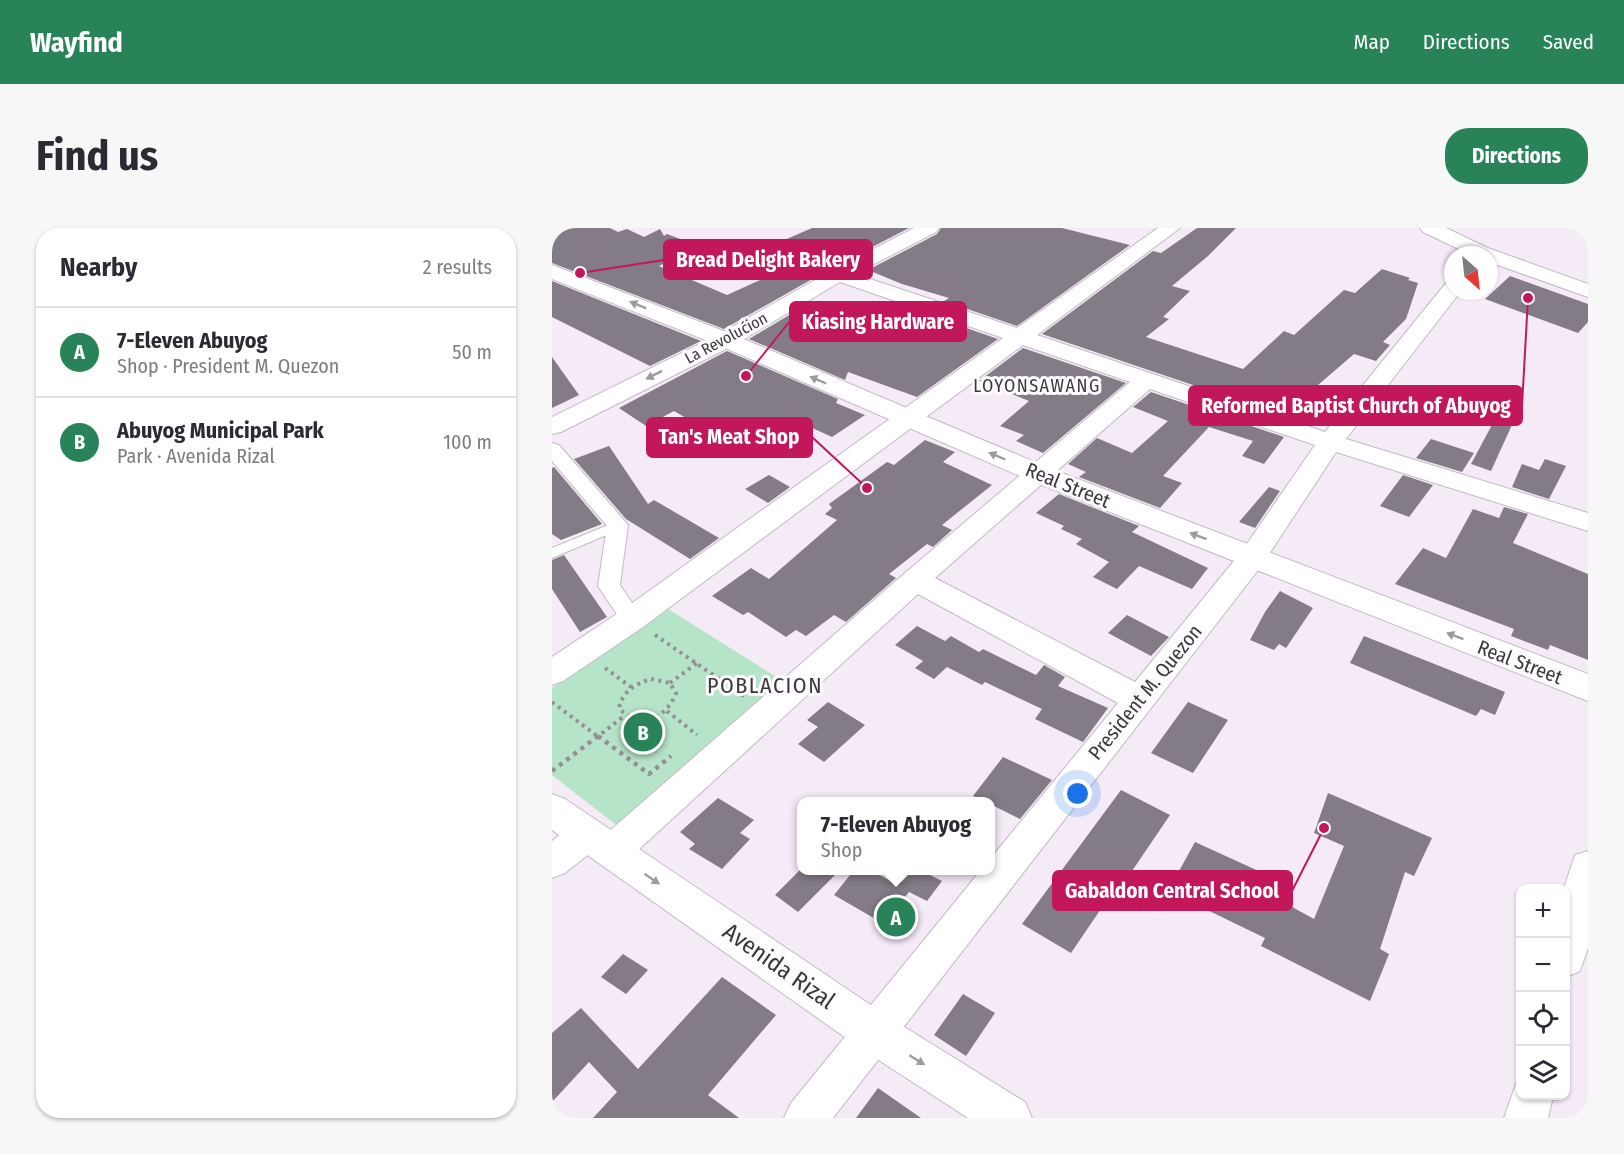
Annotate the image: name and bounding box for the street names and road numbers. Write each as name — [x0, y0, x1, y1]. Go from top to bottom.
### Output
street label: La Revolućion — [681, 308, 771, 368]
street label: Real Street — [1022, 457, 1114, 513]
street label: President M. Quezon — [1083, 620, 1207, 764]
street label: Real Street — [1474, 635, 1566, 689]
street label: Avenida Rizal — [718, 917, 840, 1015]

